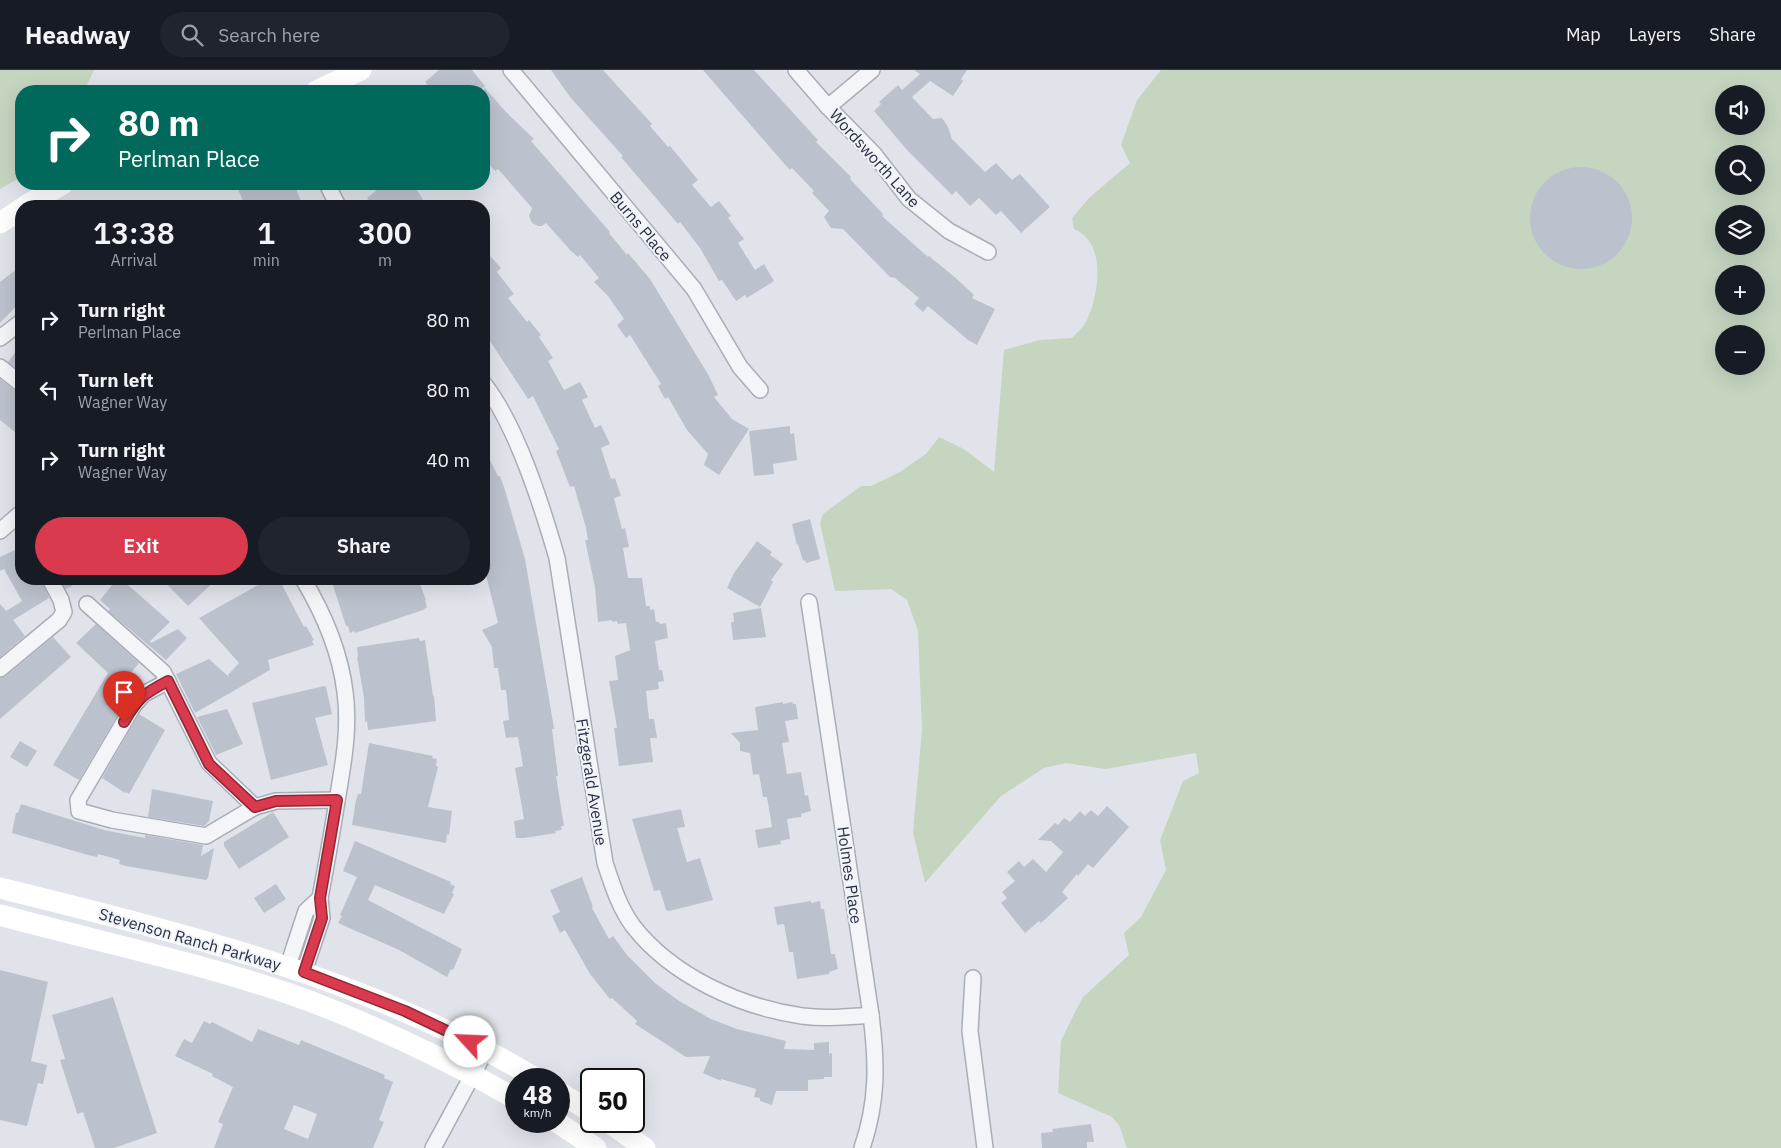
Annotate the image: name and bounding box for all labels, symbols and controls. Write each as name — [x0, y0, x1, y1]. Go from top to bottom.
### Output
search box — [160, 12, 510, 57]
text: Headway — [25, 19, 130, 51]
icon: search — [178, 21, 206, 49]
text: Search here — [218, 23, 320, 47]
text: Map — [1566, 23, 1601, 46]
text: Layers — [1629, 23, 1681, 46]
text: Share — [1709, 23, 1756, 46]
map controls — [1715, 85, 1765, 375]
button: sound — [1715, 85, 1765, 135]
text: 80 m — [118, 100, 200, 146]
icon: right — [35, 105, 100, 170]
street label: Wordsworth Lane — [826, 105, 925, 212]
text: Perlman Place — [118, 144, 260, 173]
button: search — [1715, 145, 1765, 195]
street label: Burns Place — [606, 187, 676, 265]
button: layers — [1715, 205, 1765, 255]
text: 13:38 — [93, 213, 175, 252]
text: 1 — [257, 213, 275, 252]
text: 300 — [358, 213, 412, 252]
text: Arrival — [111, 250, 157, 270]
text: min — [253, 250, 280, 270]
text: m — [378, 250, 392, 270]
button: + — [1715, 265, 1765, 315]
text: Turn right — [78, 298, 165, 322]
icon: right — [35, 306, 63, 334]
text: 80 m — [426, 308, 470, 332]
text: Perlman Place — [78, 322, 181, 342]
button: − — [1715, 325, 1765, 375]
text: Turn left — [78, 368, 154, 392]
icon: left — [35, 376, 63, 404]
text: 80 m — [426, 378, 470, 402]
text: Wagner Way — [78, 392, 167, 412]
text: Turn right — [78, 438, 165, 462]
icon: right — [35, 446, 63, 474]
text: 40 m — [426, 448, 470, 472]
text: Wagner Way — [78, 462, 167, 482]
button: Exit — [35, 517, 248, 575]
button: Share — [258, 517, 470, 575]
pin — [103, 671, 145, 722]
icon: arrive — [110, 678, 138, 706]
street label: Fitzgerald Avenue — [572, 717, 612, 847]
street label: Holmes Place — [833, 825, 867, 925]
street label: Stevenson Ranch Parkway — [97, 903, 283, 975]
position arrow — [443, 1015, 495, 1067]
speed limit sign: 50 — [580, 1068, 645, 1133]
text: 48 — [522, 1078, 553, 1111]
text: km/h — [523, 1105, 552, 1120]

